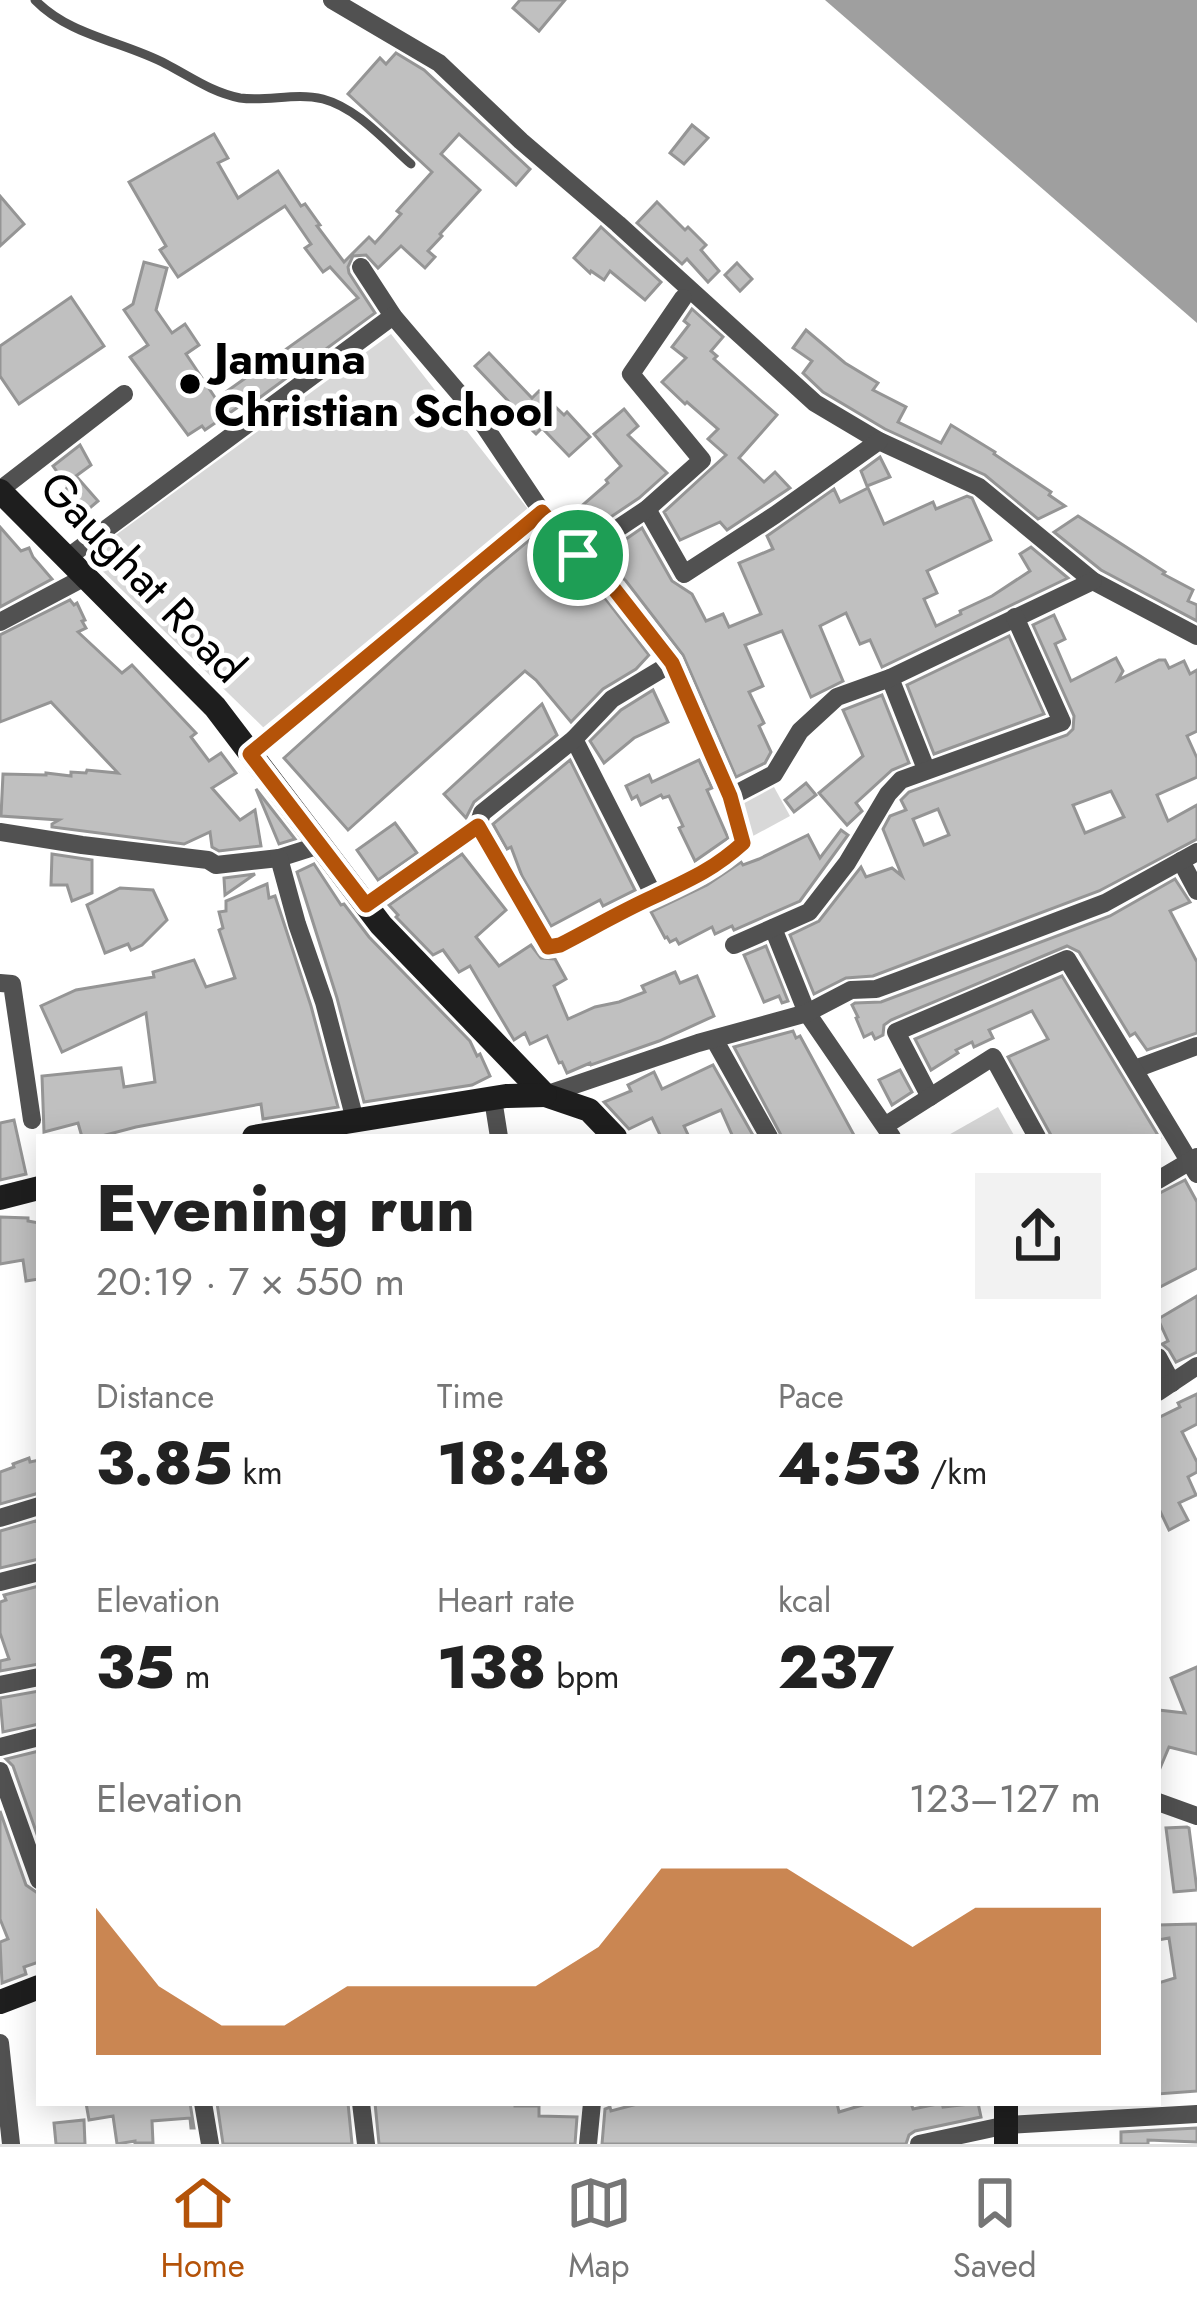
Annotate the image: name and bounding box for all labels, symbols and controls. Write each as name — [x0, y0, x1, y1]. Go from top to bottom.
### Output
place label: Jamuna Christian School — [206, 326, 554, 443]
marker: Jamuna Christian School — [177, 371, 203, 397]
street label: Gaughat Road — [25, 456, 261, 698]
pin — [527, 504, 629, 606]
icon: arrive — [545, 522, 611, 588]
text: Evening run — [96, 1160, 475, 1256]
button: share — [975, 1173, 1101, 1299]
text: 20:19 · 7 × 550 m — [96, 1253, 405, 1310]
text: Distance — [96, 1373, 214, 1420]
text: Time — [437, 1373, 504, 1420]
text: Pace — [778, 1373, 844, 1420]
text: 3.85 — [96, 1420, 233, 1507]
text: 18:48 — [437, 1420, 610, 1507]
text: 4:53 — [778, 1420, 920, 1507]
text: km — [233, 1449, 283, 1496]
text: /km — [920, 1449, 988, 1496]
text: Elevation — [96, 1577, 220, 1624]
text: Heart rate — [437, 1577, 575, 1624]
text: kcal — [778, 1577, 831, 1624]
text: 35 — [96, 1624, 175, 1711]
text: 138 — [437, 1624, 546, 1711]
text: 237 — [778, 1624, 894, 1711]
text: m — [175, 1653, 210, 1700]
text: bpm — [546, 1653, 620, 1700]
text: Elevation — [96, 1770, 243, 1827]
text: 123–127 m — [909, 1770, 1101, 1827]
tab: Home — [161, 2170, 245, 2289]
tab: Map — [566, 2170, 632, 2289]
tab: Saved — [953, 2170, 1036, 2289]

